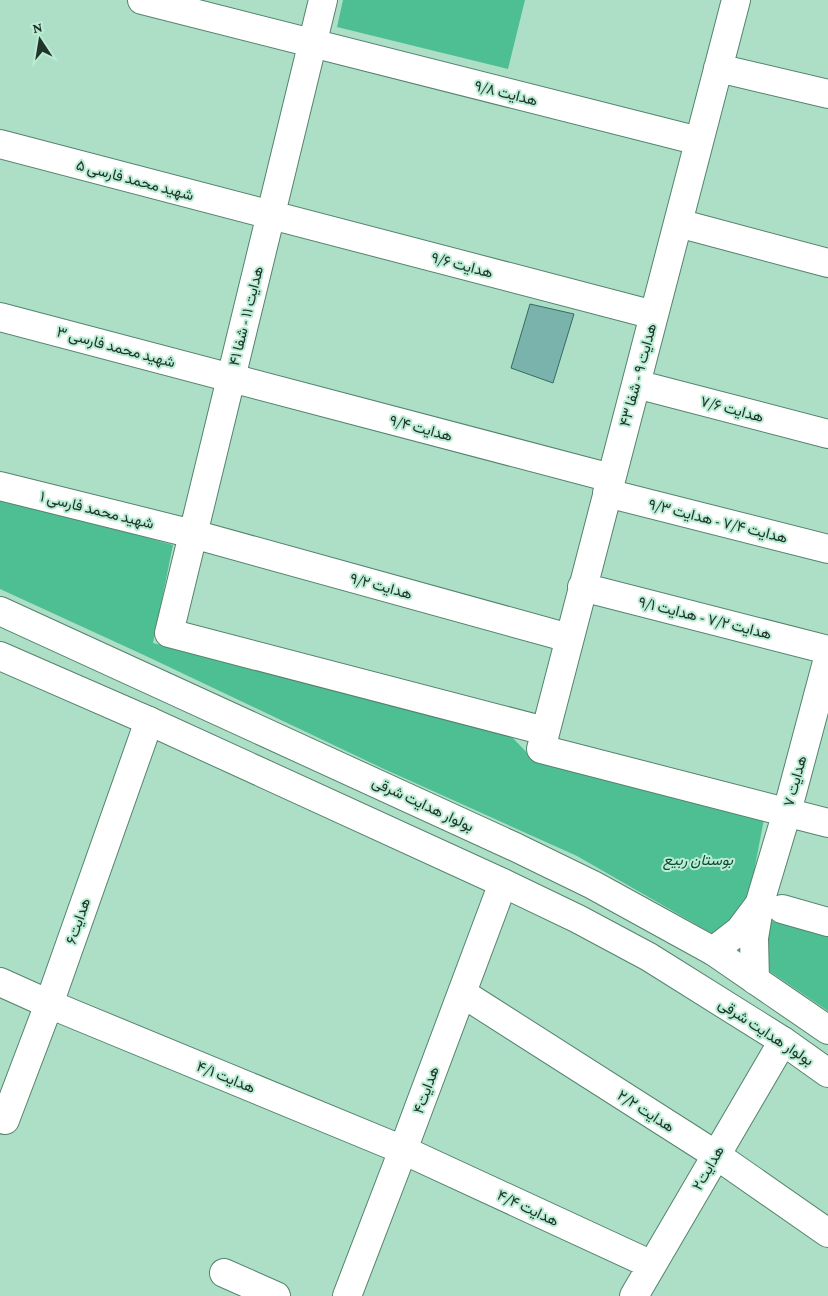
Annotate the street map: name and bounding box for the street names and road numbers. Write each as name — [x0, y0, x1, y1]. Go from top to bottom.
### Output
street label: هدایت ۹/۸ — [472, 77, 539, 110]
street label: شهید محمد فارسی ۵ — [74, 157, 196, 205]
street label: هدایت ۹/۶ — [429, 249, 495, 282]
street label: هدایت ۱۱ - شفا ۴۱ — [226, 265, 267, 368]
street label: هدایت ۹ - شفا ۴۳ — [617, 322, 660, 429]
street label: شهید محمد فارسی ۳ — [54, 323, 177, 373]
street label: هدایت ۷/۶ — [698, 393, 765, 426]
street label: هدایت ۹/۴ — [388, 412, 454, 445]
street label: شهید محمد فارسی ۱ — [38, 488, 156, 534]
street label: هدایت ۷/۴ - هدایت ۹/۳ — [646, 496, 789, 547]
street label: هدایت ۹/۲ — [348, 570, 414, 603]
street label: هدایت ۷/۲ - هدایت ۹/۱ — [637, 594, 773, 643]
street label: هدایت ۷ — [781, 754, 810, 809]
street label: بولوار هدایت شرقی — [369, 774, 476, 836]
street label: هدایت۶ — [63, 896, 94, 947]
street label: بولوار هدایت شرقی — [714, 995, 816, 1070]
street label: هدایت ۴/۱ — [194, 1058, 258, 1097]
street label: هدایت۴ — [410, 1064, 443, 1116]
street label: هدایت ۲/۲ — [614, 1087, 677, 1136]
street label: هدایت۲ — [689, 1143, 728, 1193]
street label: هدایت ۴/۴ — [494, 1187, 561, 1230]

